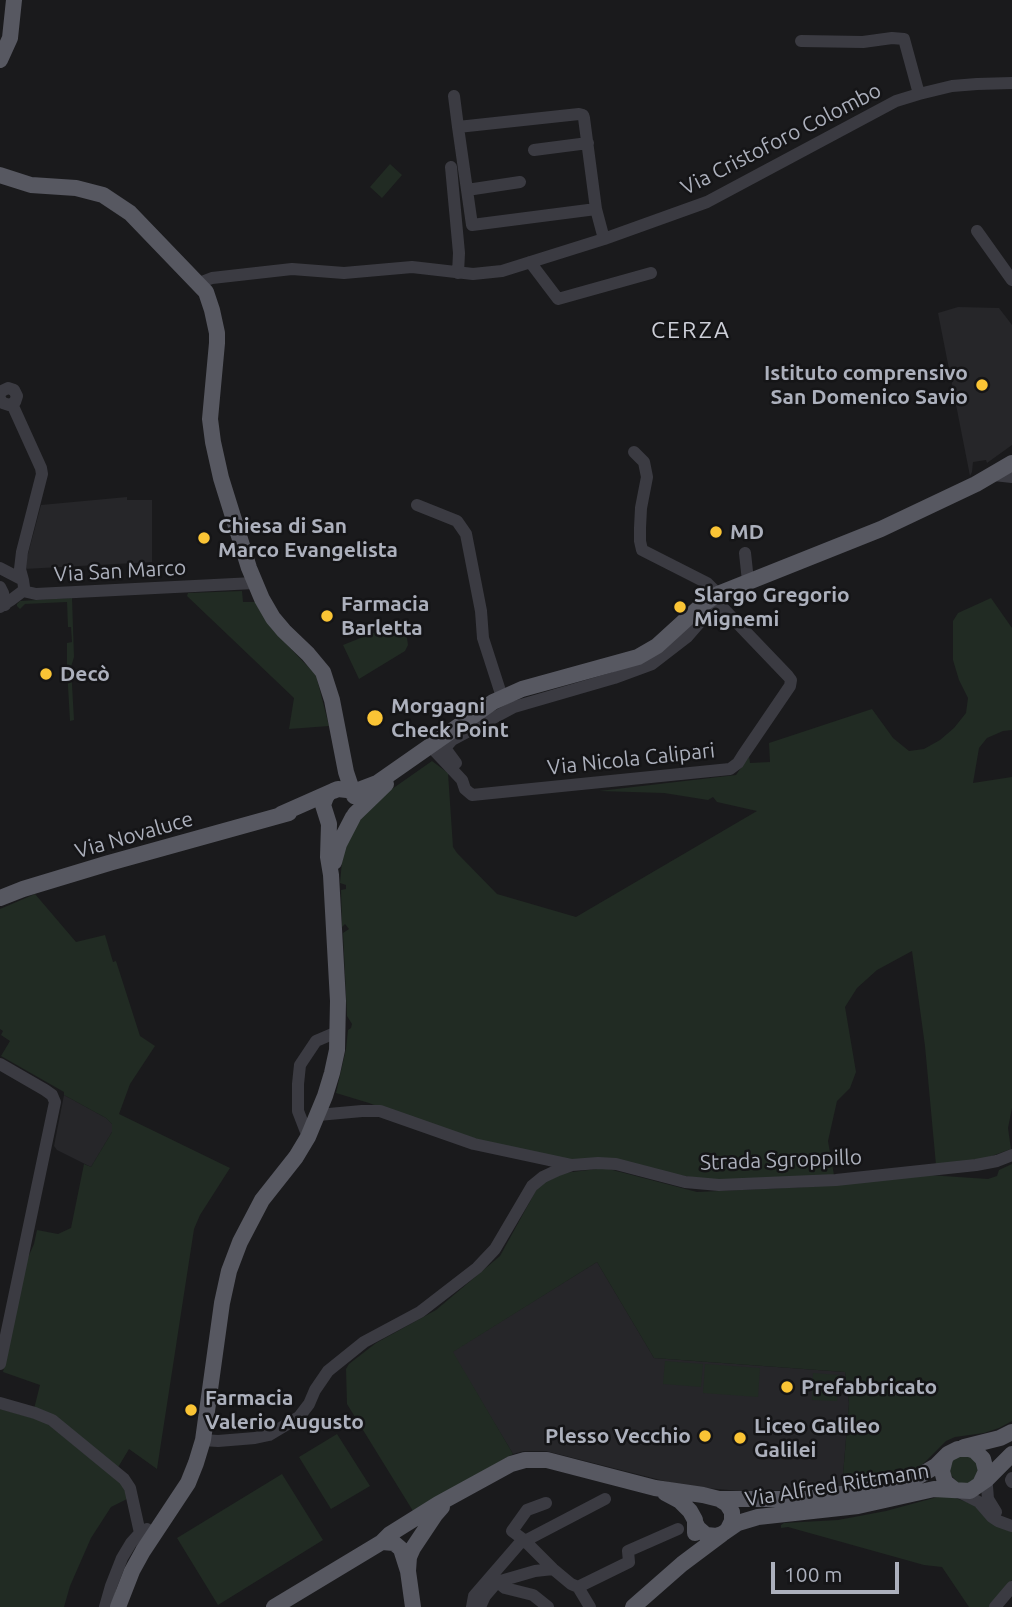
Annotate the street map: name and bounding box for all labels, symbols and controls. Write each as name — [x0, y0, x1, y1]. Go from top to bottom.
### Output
street label: Via Cristoforo Colombo — [677, 78, 885, 200]
district label: CERZA — [652, 316, 730, 344]
place label: Istituto comprensivo San Domenico Savio — [764, 360, 968, 410]
marker: Istituto comprensivo San Domenico Savio — [974, 377, 990, 393]
place label: Chiesa di San Marco Evangelista — [218, 513, 398, 563]
place label: MD — [730, 519, 764, 545]
marker: MD — [708, 524, 724, 540]
marker: Chiesa di San Marco Evangelista — [196, 530, 212, 546]
street label: Via San Marco — [53, 555, 187, 587]
place label: Slargo Gregorio Mignemi — [694, 582, 850, 632]
place label: Farmacia Barletta — [341, 591, 429, 641]
marker: Slargo Gregorio Mignemi — [672, 599, 688, 615]
marker: Farmacia Barletta — [319, 608, 335, 624]
place label: Decò — [60, 661, 110, 687]
marker: Decò — [38, 666, 54, 682]
place label: Morgagni Check Point — [391, 693, 509, 743]
marker: Morgagni Check Point — [365, 708, 385, 728]
street label: Via Nicola Calipari — [546, 738, 716, 780]
street label: Via Novaluce — [72, 806, 196, 864]
street label: Strada Sgroppillo — [700, 1145, 862, 1175]
place label: Prefabbricato — [801, 1374, 937, 1400]
marker: Prefabbricato — [779, 1379, 795, 1395]
place label: Farmacia Valerio Augusto — [205, 1385, 364, 1435]
marker: Farmacia Valerio Augusto — [183, 1402, 199, 1418]
place label: Liceo Galileo Galilei — [754, 1413, 880, 1463]
place label: Plesso Vecchio — [545, 1423, 691, 1449]
marker: Plesso Vecchio — [697, 1428, 713, 1444]
marker: Liceo Galileo Galilei — [732, 1430, 748, 1446]
street label: Via Alfred Rittmann — [743, 1458, 931, 1512]
scale bar — [774, 1548, 902, 1592]
text: 100 m — [784, 1562, 842, 1586]

